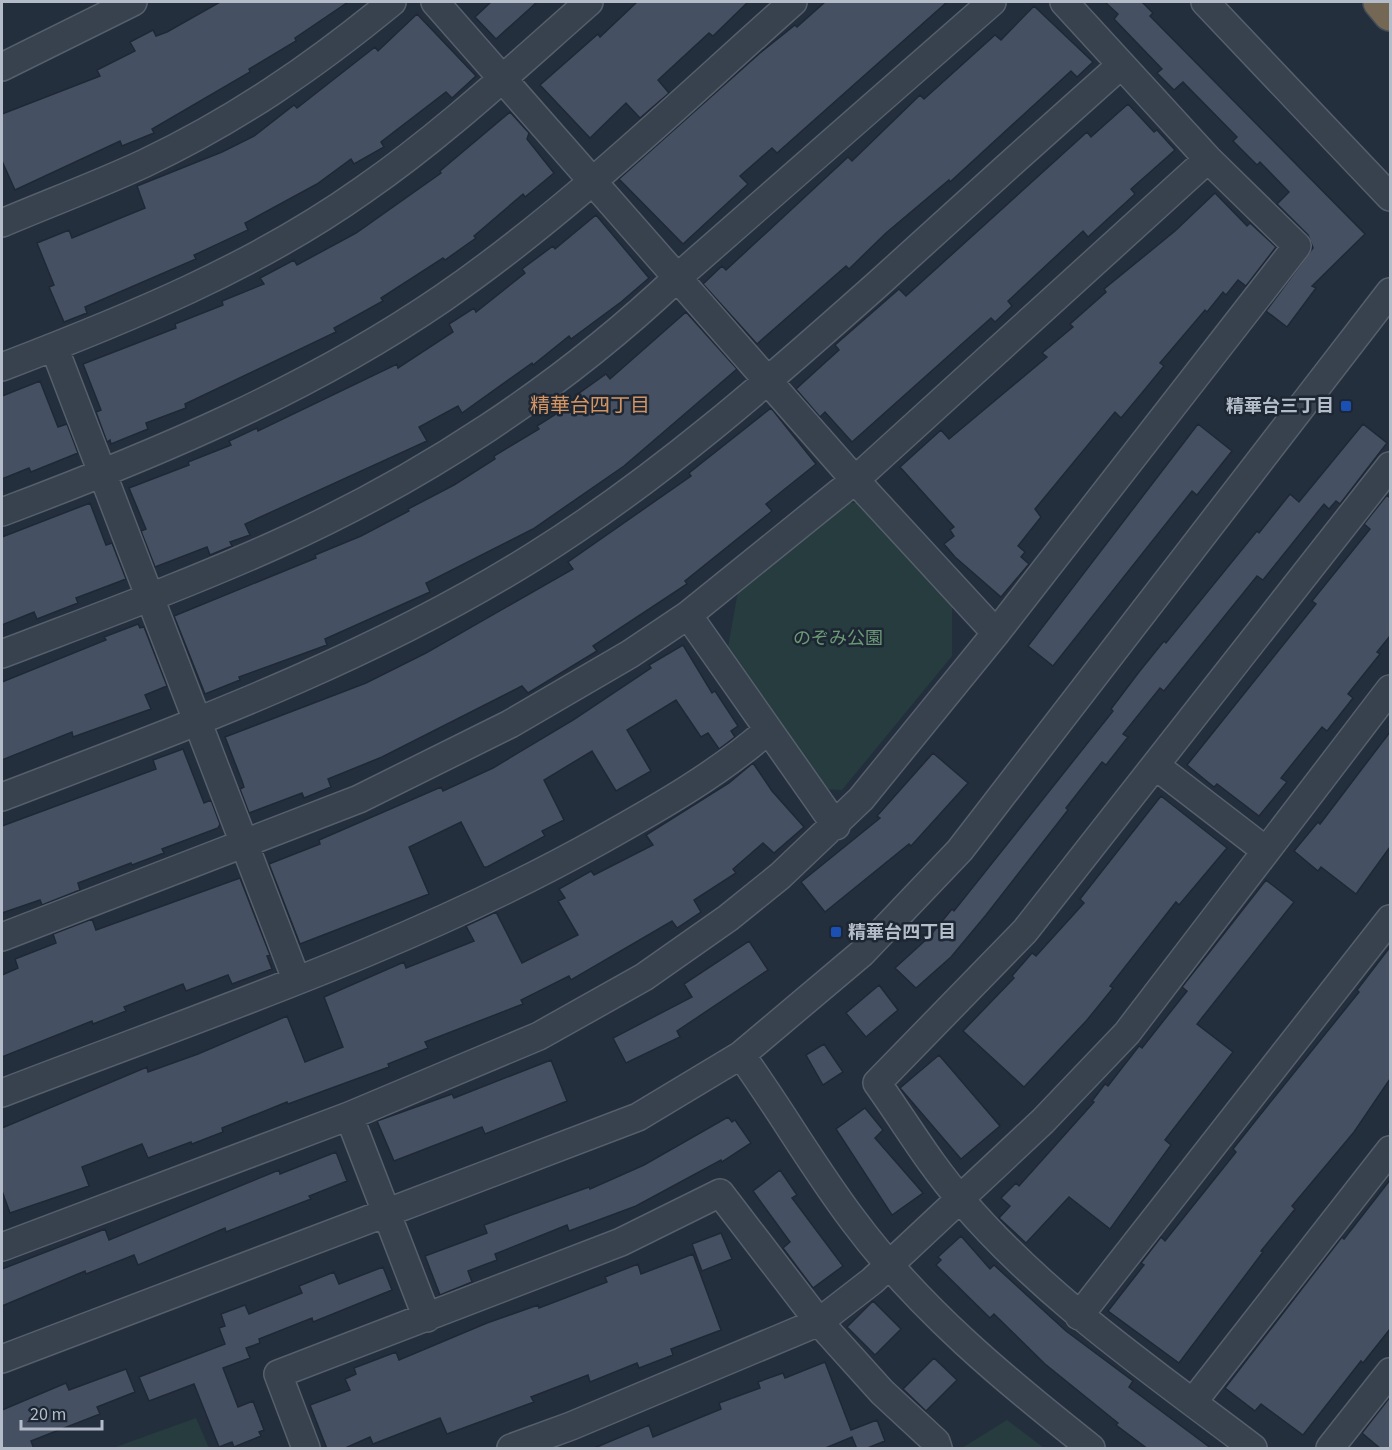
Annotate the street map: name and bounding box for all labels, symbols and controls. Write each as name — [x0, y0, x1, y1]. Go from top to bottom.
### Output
district label: 精華台四丁目 — [530, 392, 650, 420]
place label: 精華台三丁目 — [1226, 394, 1334, 419]
marker: 精華台三丁目 — [1339, 399, 1353, 413]
park label: のぞみ公園 — [793, 626, 883, 651]
place label: 精華台四丁目 — [848, 920, 956, 945]
marker: 精華台四丁目 — [829, 925, 843, 939]
scale bar — [21, 1393, 102, 1431]
text: 20 m — [30, 1402, 66, 1427]

